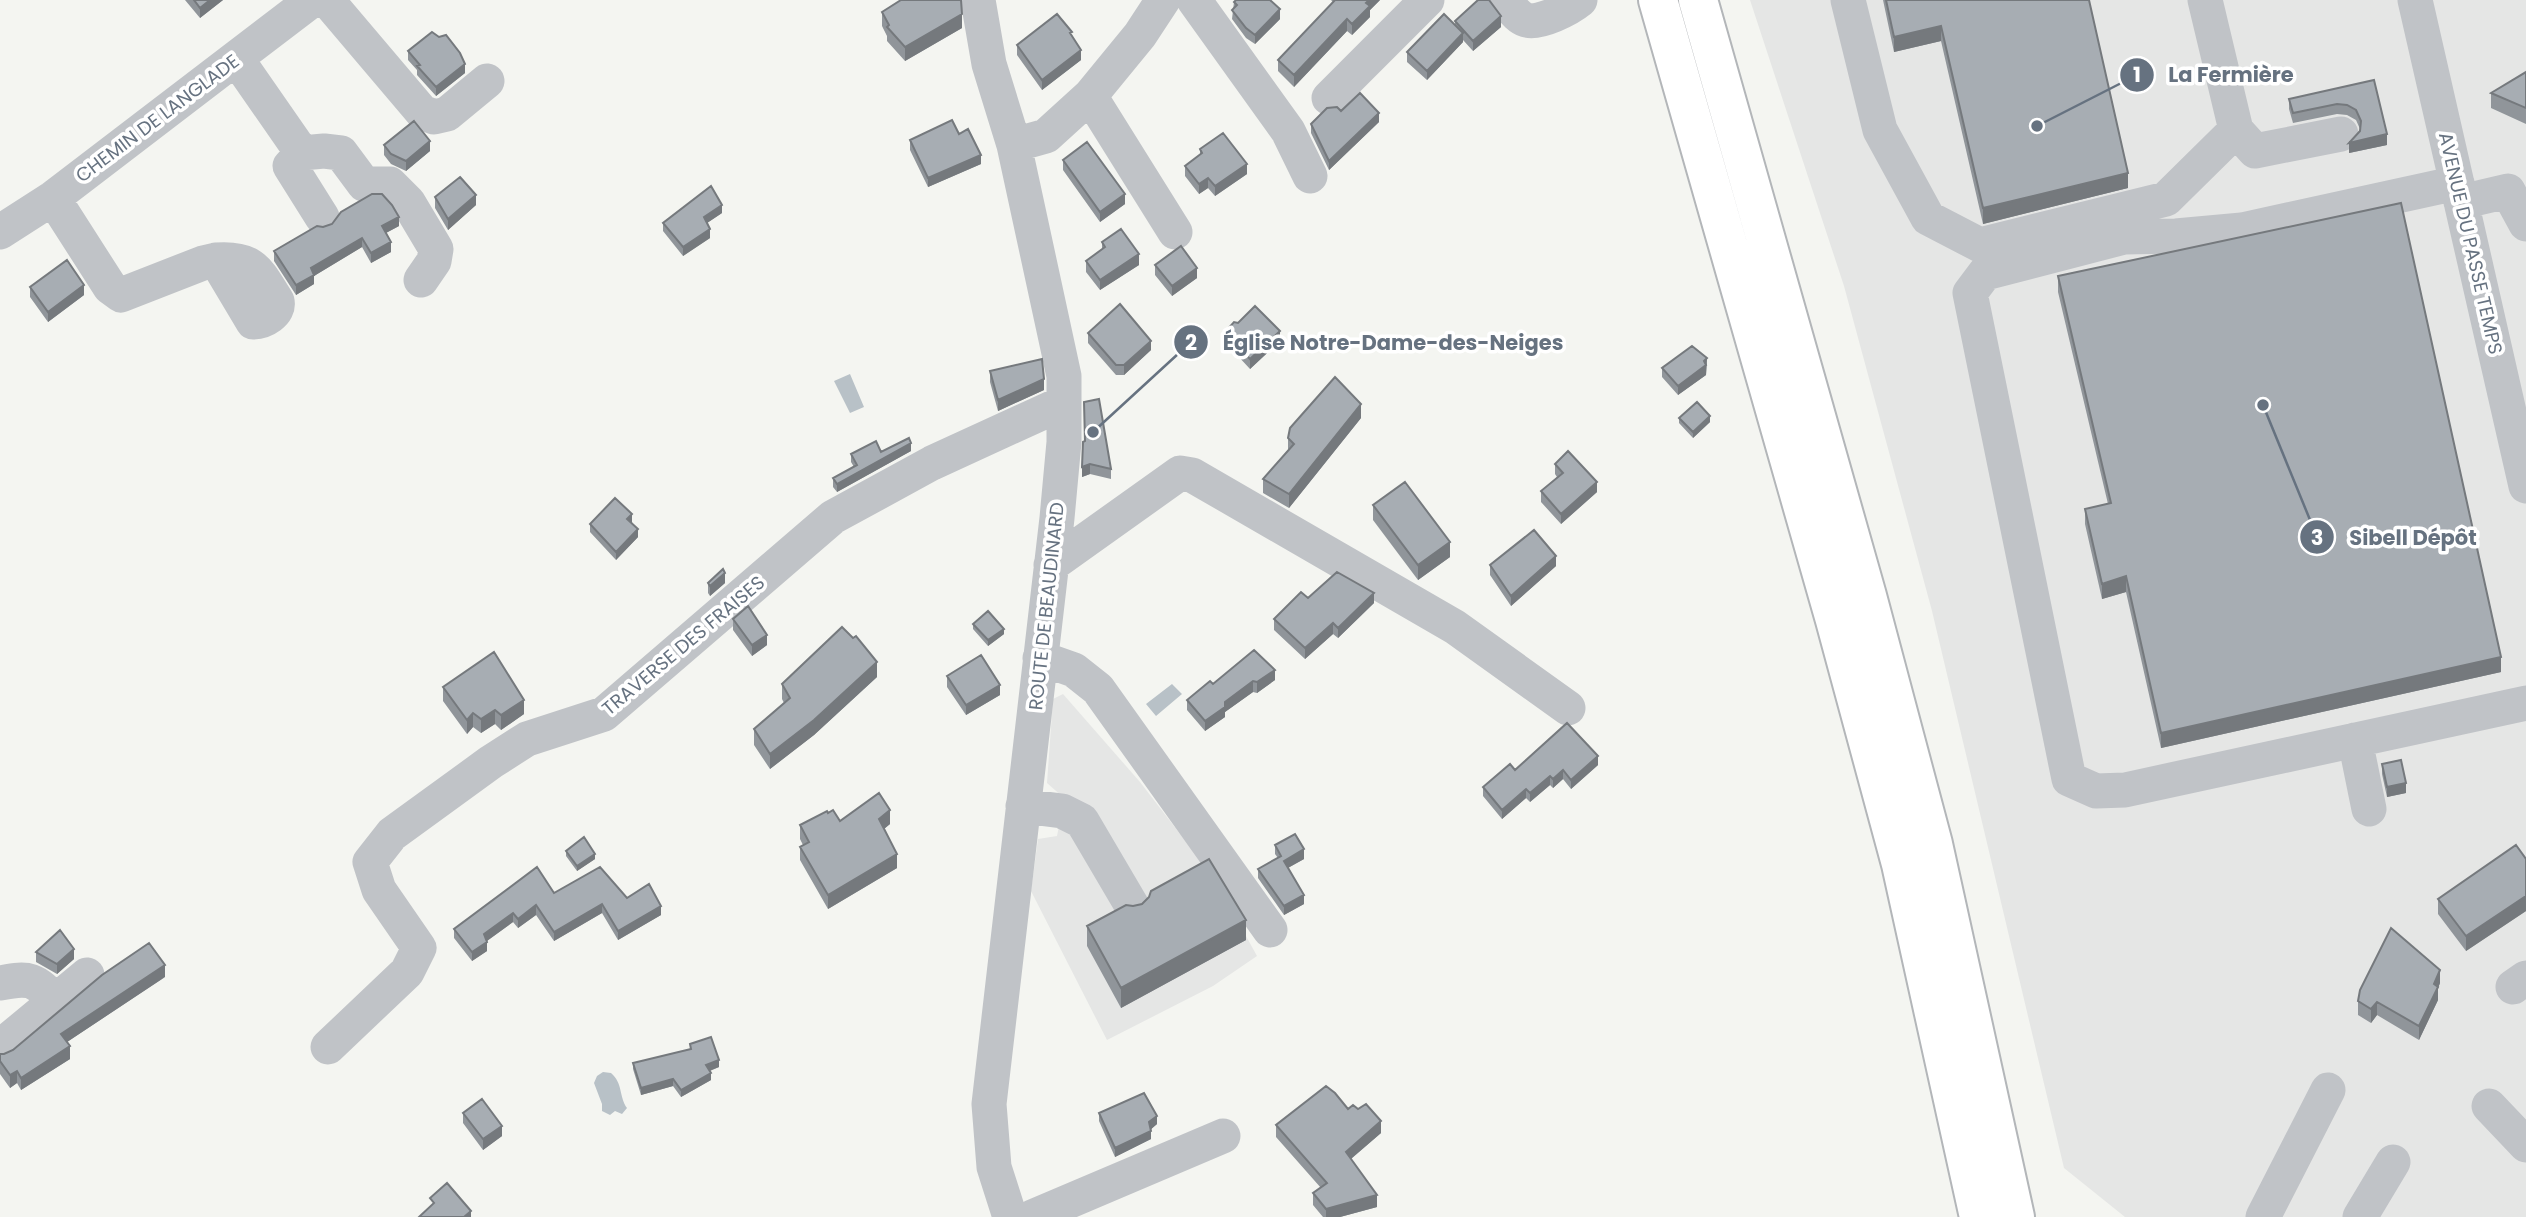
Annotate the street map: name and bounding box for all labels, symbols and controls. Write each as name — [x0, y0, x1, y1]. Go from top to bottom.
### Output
street label: CHEMIN DE LANGLADE — [70, 48, 245, 189]
callout: La Fermière — [2119, 54, 2308, 96]
text: 1 — [2133, 60, 2141, 89]
text: La Fermière — [2168, 60, 2294, 89]
street label: AVENUE DU PASSE TEMPS — [2432, 129, 2509, 357]
callout: Église Notre-Dame-des-Neiges — [1174, 321, 1578, 363]
text: 2 — [1185, 328, 1197, 357]
text: Église Notre-Dame-des-Neiges — [1223, 328, 1563, 357]
street label: ROUTE DE BEAUDINARD — [1022, 501, 1071, 711]
callout: Sibell Dépôt — [2300, 516, 2490, 558]
text: 3 — [2311, 523, 2323, 552]
text: Sibell Dépôt — [2349, 523, 2477, 552]
street label: TRAVERSE DES FRAISES — [596, 569, 770, 722]

